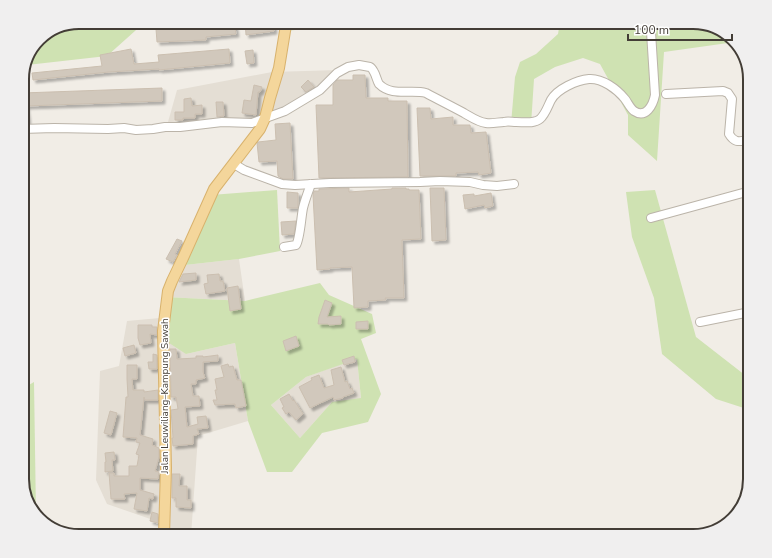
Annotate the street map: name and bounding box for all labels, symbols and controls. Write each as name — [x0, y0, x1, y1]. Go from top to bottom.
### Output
scale bar — [628, 16, 732, 42]
text: 100 m — [634, 22, 669, 38]
street label: Jalan Leuwiliang–Kampung Sawah — [158, 318, 172, 475]

